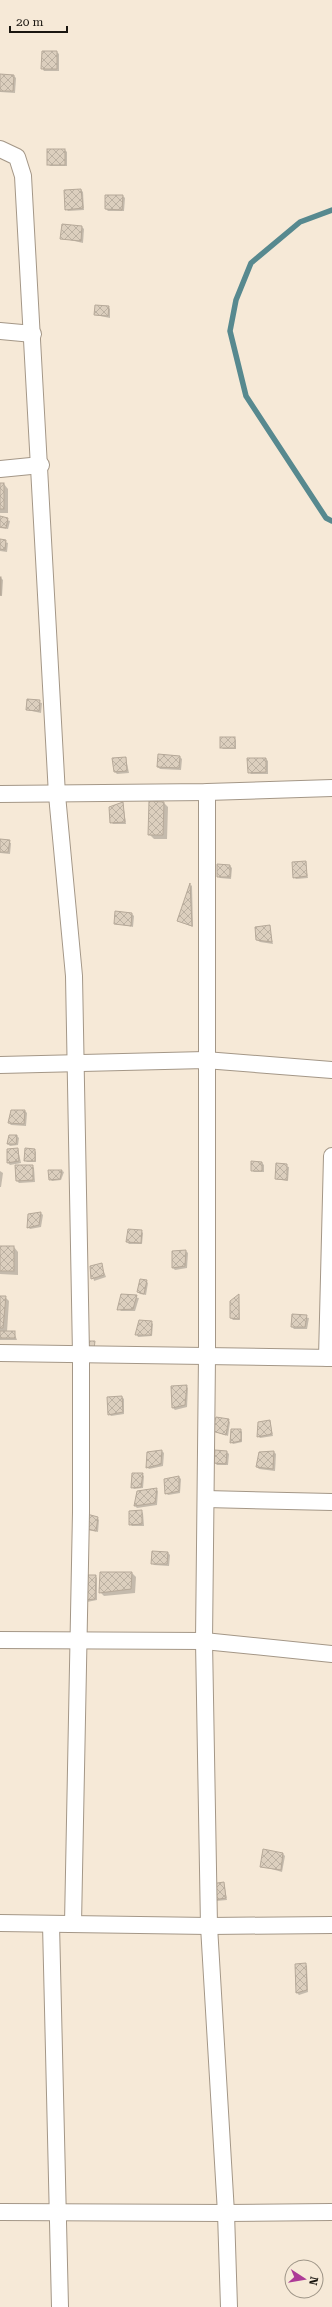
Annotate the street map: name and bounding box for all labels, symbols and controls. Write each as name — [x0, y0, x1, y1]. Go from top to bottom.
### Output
scale bar — [10, 8, 67, 34]
text: 20 m — [16, 15, 43, 29]
north arrow — [284, 2259, 324, 2299]
text: N — [306, 2275, 321, 2287]

